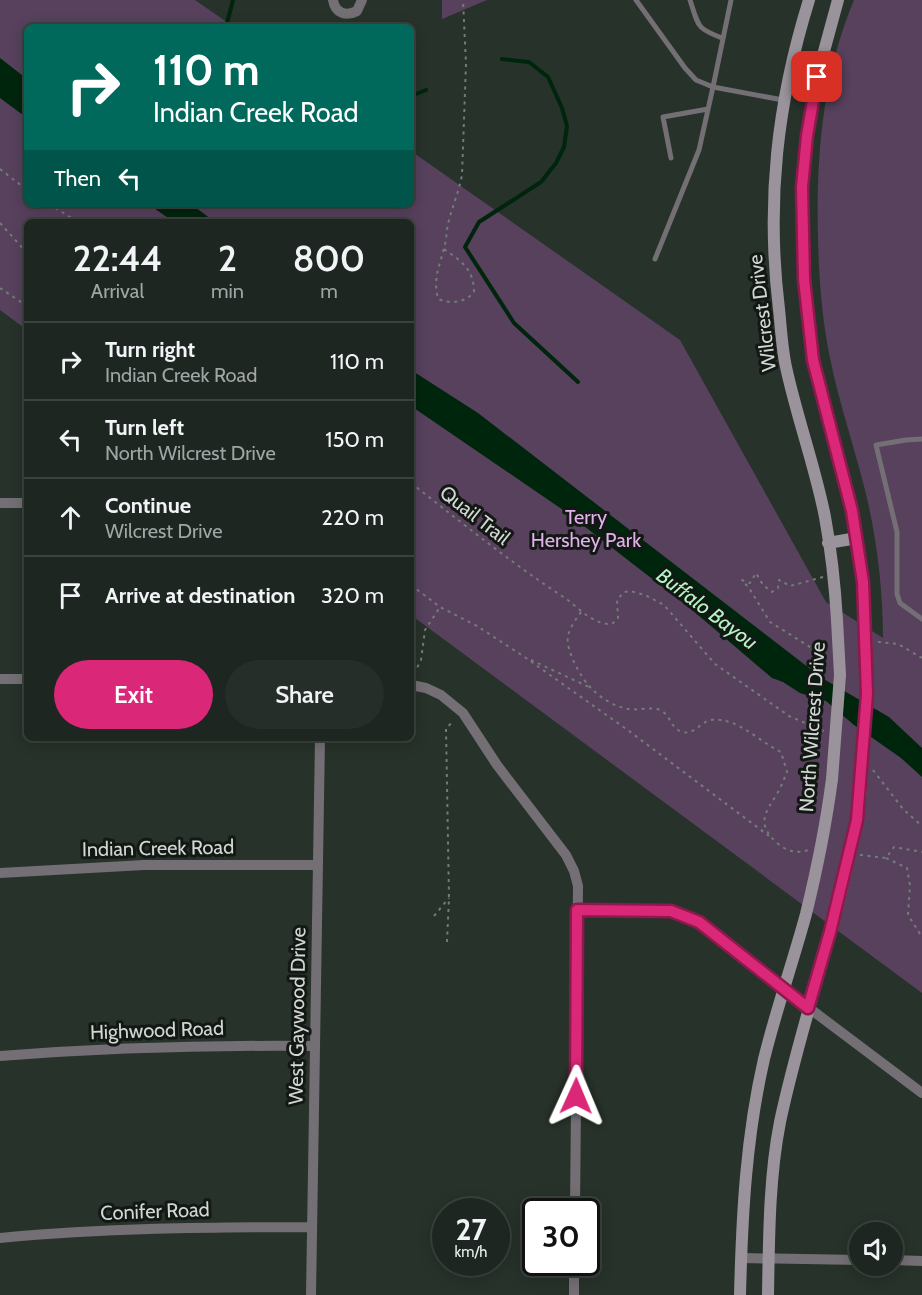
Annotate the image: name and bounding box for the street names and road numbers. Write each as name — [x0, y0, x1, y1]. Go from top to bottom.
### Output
street label: Wilcrest Drive — [743, 253, 781, 373]
street label: Quail Trail — [435, 480, 515, 550]
street label: North Wilcrest Drive — [794, 641, 830, 813]
street label: Indian Creek Road — [82, 835, 234, 861]
street label: West Gaywood Drive — [283, 927, 311, 1105]
street label: Highwood Road — [90, 1016, 224, 1044]
street label: Conifer Road — [100, 1197, 210, 1225]

